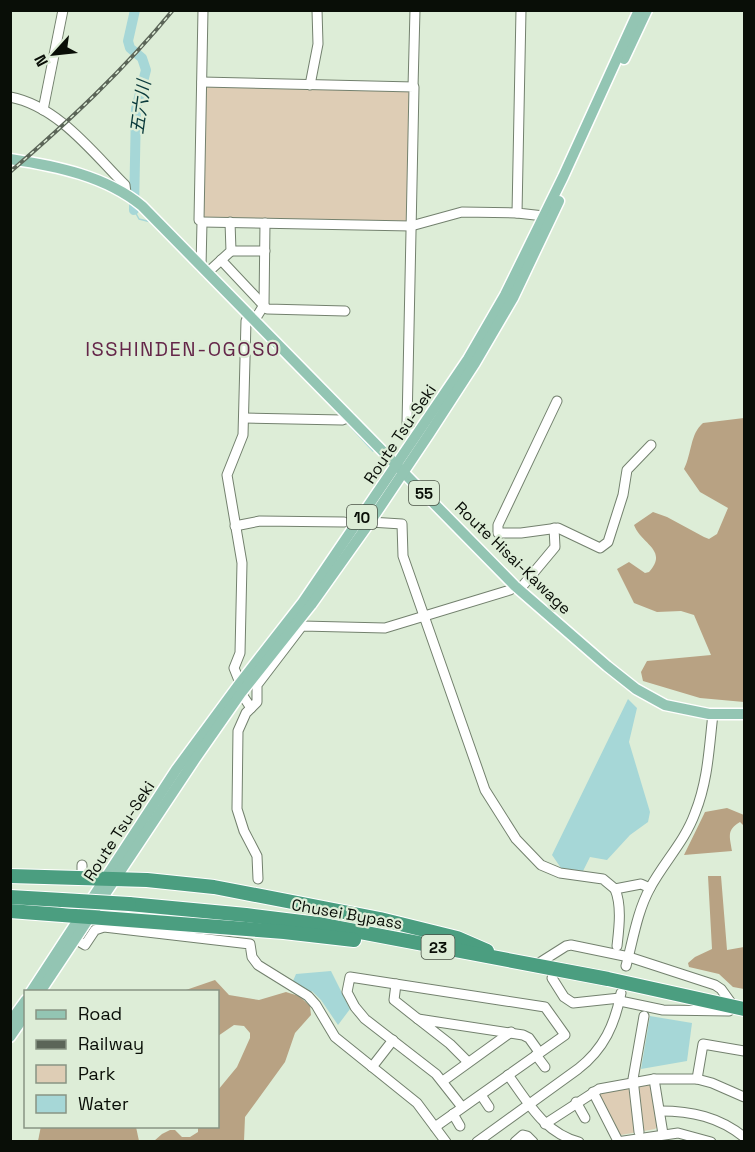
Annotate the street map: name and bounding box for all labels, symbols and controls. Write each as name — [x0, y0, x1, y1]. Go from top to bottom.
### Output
north arrow — [24, 24, 84, 84]
text: N — [29, 51, 53, 70]
water label: 五六川 — [125, 77, 155, 135]
district label: ISSHINDEN-OGOSO — [85, 336, 281, 362]
street label: Route Tsu-Seki — [359, 380, 441, 488]
road number: 55 — [409, 481, 439, 505]
street label: Route Hisai-Kawage — [450, 497, 576, 619]
road number: 10 — [347, 505, 377, 529]
street label: Route Tsu-Seki — [79, 777, 159, 885]
street label: Chusei Bypass — [290, 894, 404, 934]
road number: 23 — [422, 935, 454, 959]
legend — [24, 990, 219, 1128]
text: Road — [78, 1002, 122, 1025]
text: Railway — [78, 1032, 144, 1055]
text: Park — [78, 1062, 116, 1085]
text: Water — [78, 1092, 129, 1115]

